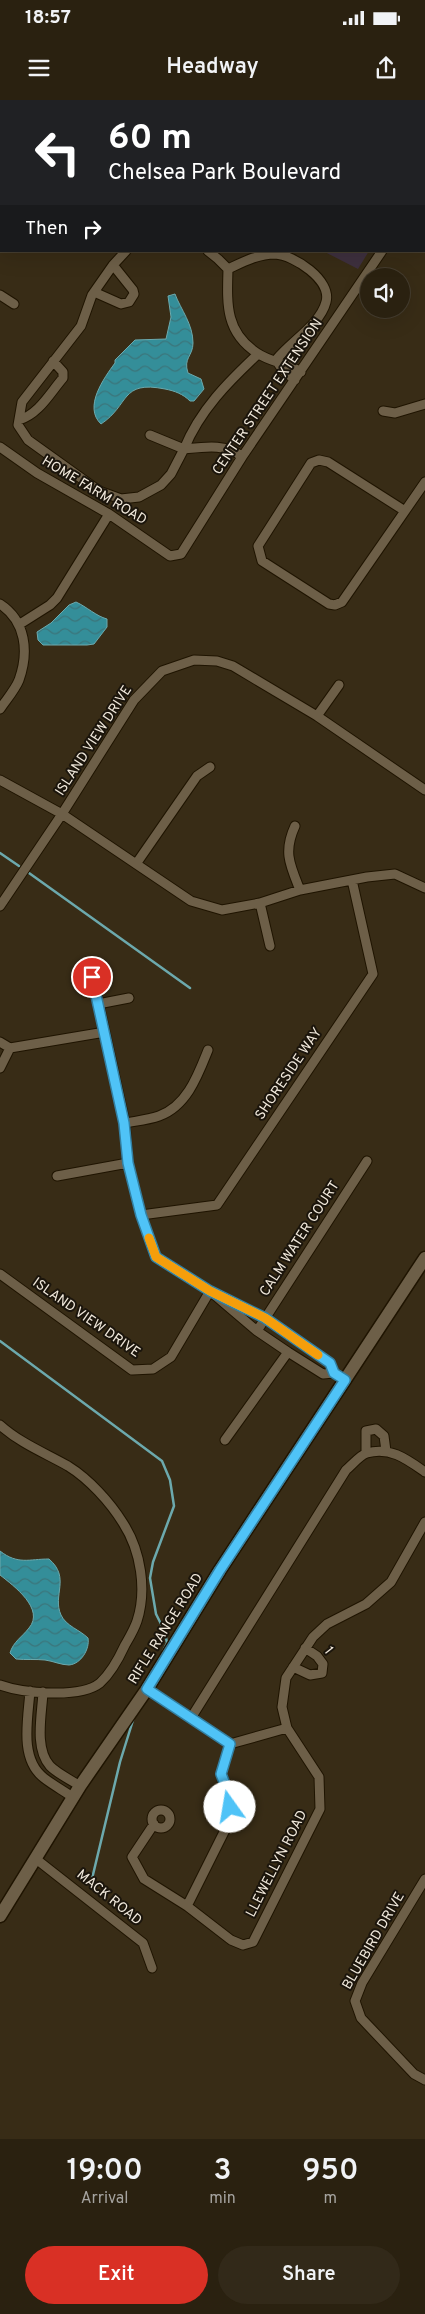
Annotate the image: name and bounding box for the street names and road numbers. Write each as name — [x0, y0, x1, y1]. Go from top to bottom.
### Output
street label: CENTER STREET EXTENSION — [209, 316, 327, 478]
street label: HOME FARM ROAD — [38, 453, 150, 529]
street label: ISLAND VIEW DRIVE — [52, 683, 136, 799]
street label: SHORESIDE WAY — [252, 1025, 326, 1123]
street label: CALM WATER COURT — [256, 1178, 344, 1300]
street label: ISLAND VIEW DRIVE — [29, 1274, 143, 1362]
street label: RIFLE RANGE ROAD — [125, 1570, 207, 1688]
street label: 1 — [320, 1644, 336, 1658]
street label: LLEWELLYN ROAD — [243, 1808, 311, 1920]
street label: MACK ROAD — [73, 1867, 145, 1929]
street label: BLUEBIRD DRIVE — [339, 1889, 409, 1993]

